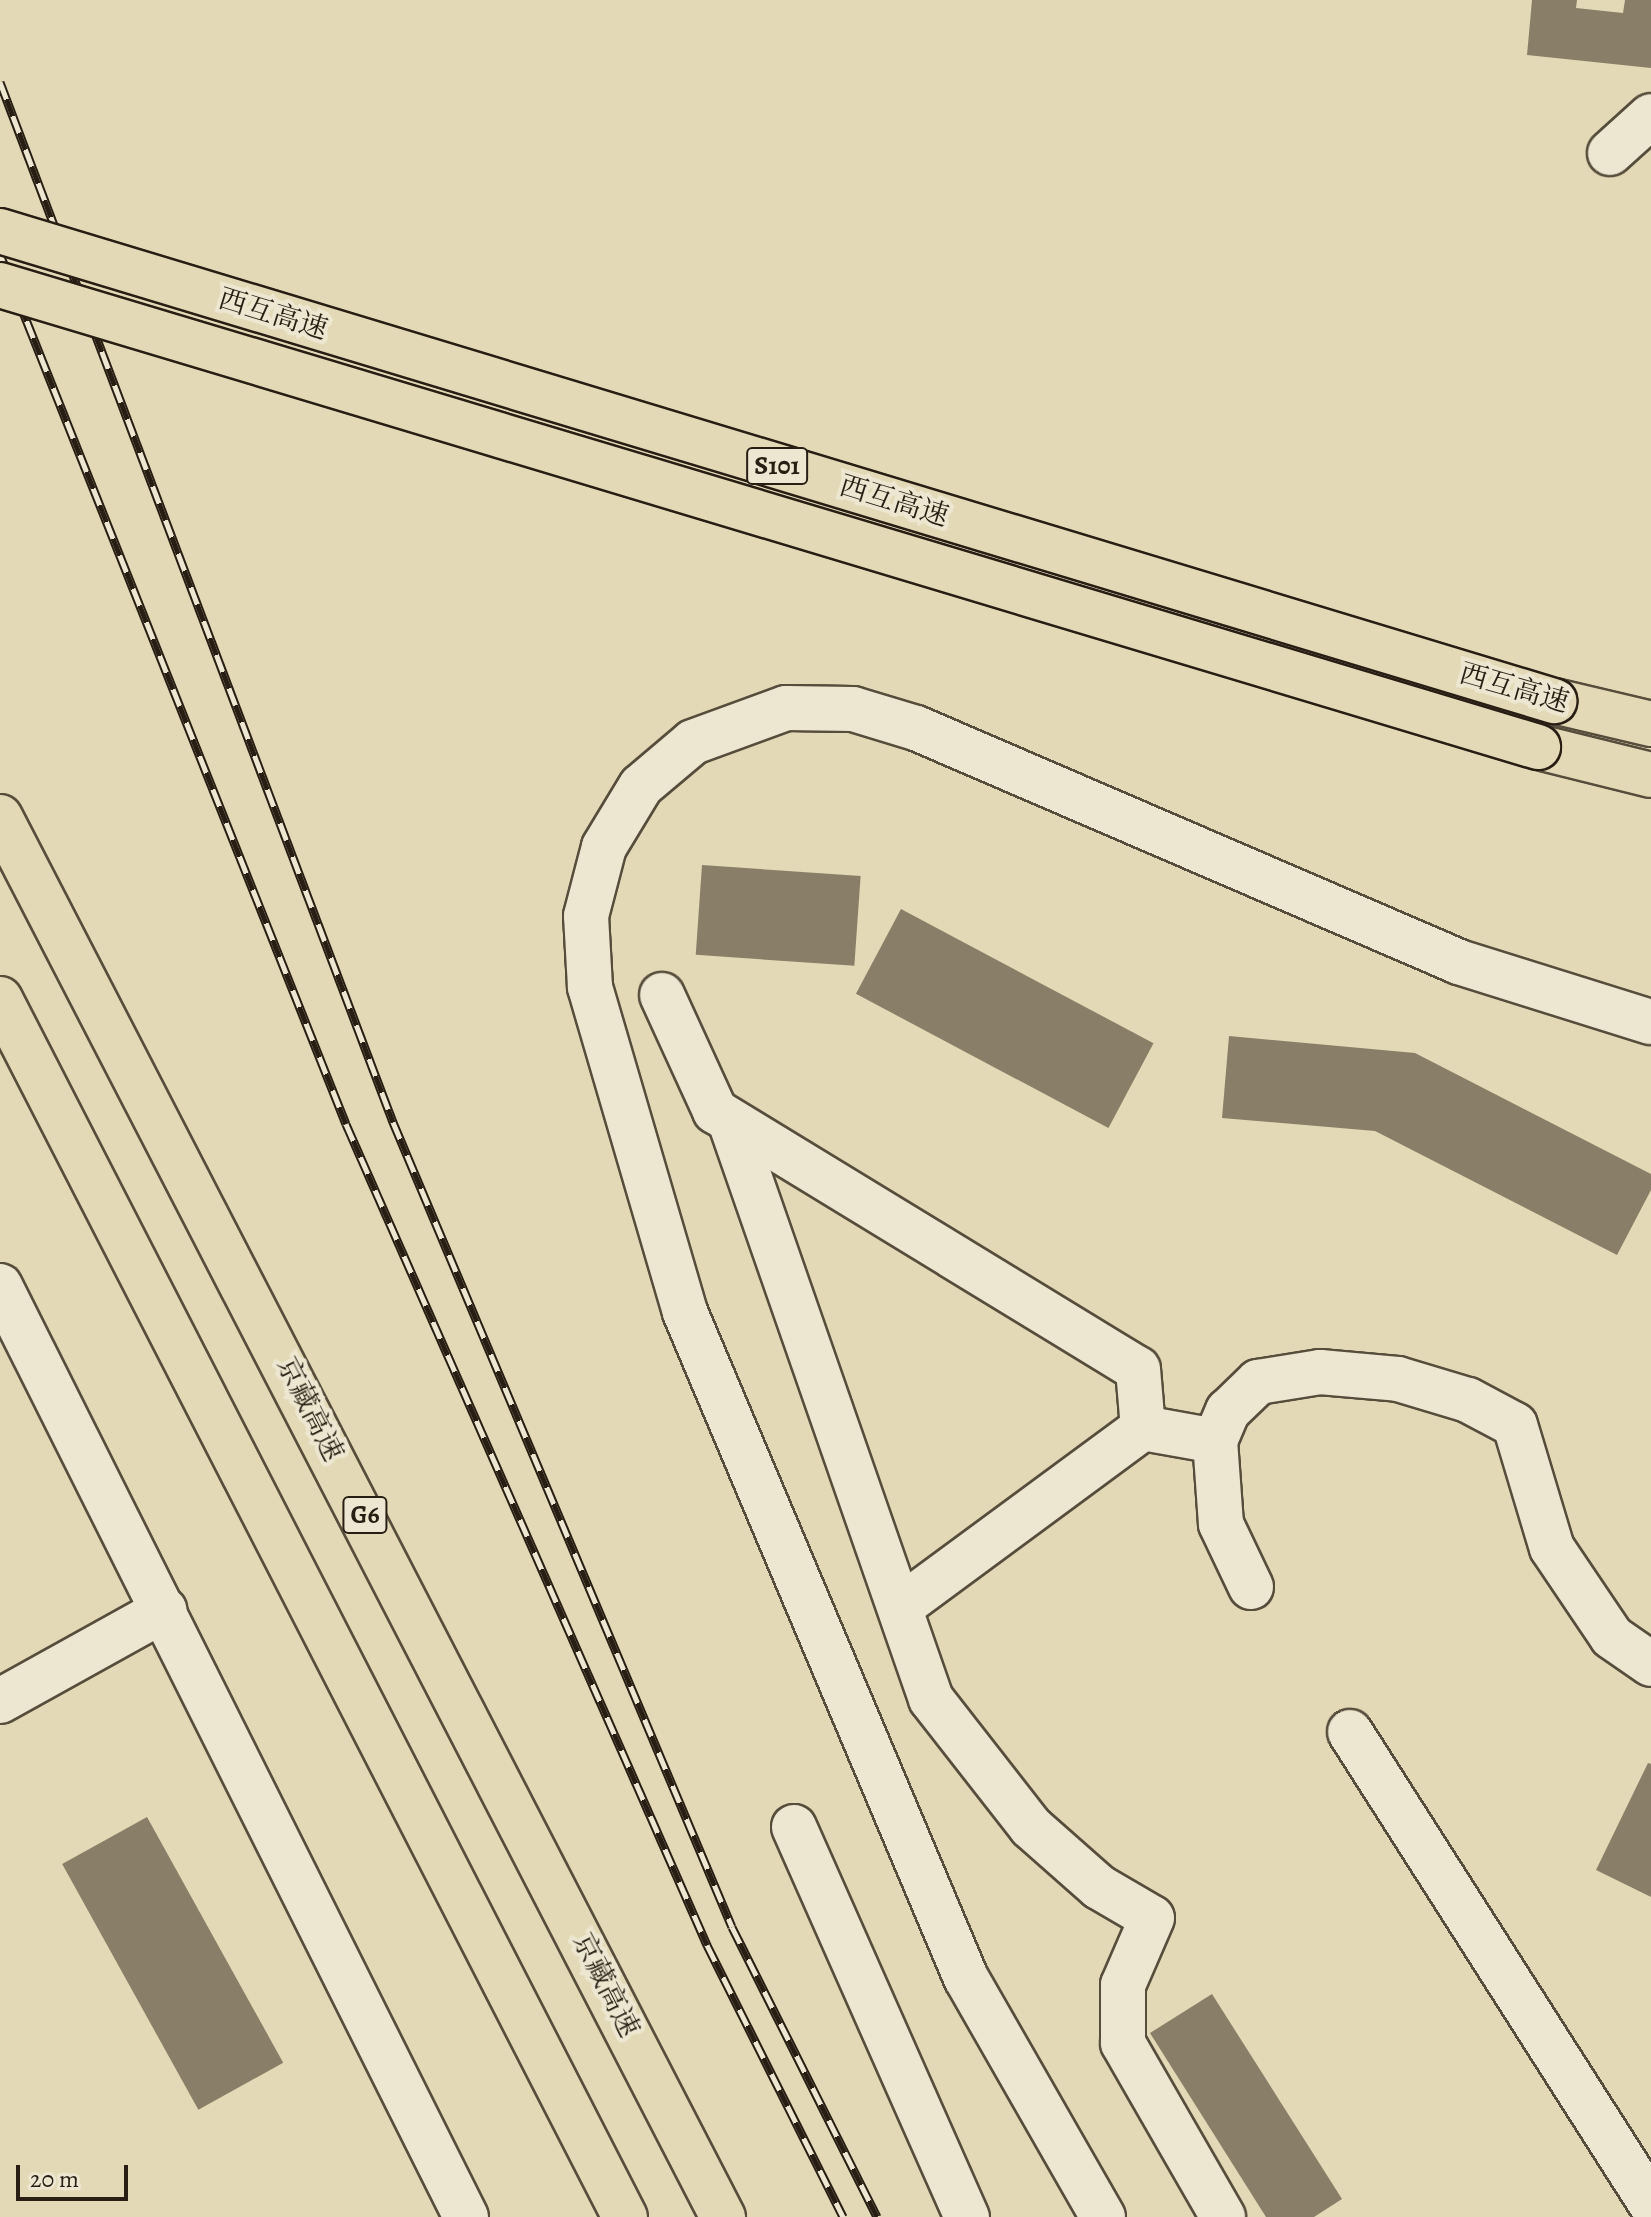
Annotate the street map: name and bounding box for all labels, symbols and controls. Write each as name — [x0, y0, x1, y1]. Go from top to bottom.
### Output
street label: 西互高速 — [215, 282, 331, 346]
road number: S101 — [745, 444, 809, 488]
street label: 西互高速 — [836, 469, 952, 533]
street label: 西互高速 — [1456, 656, 1572, 720]
street label: 京藏高速 — [270, 1351, 350, 1467]
road number: G6 — [341, 1493, 389, 1537]
street label: 京藏高速 — [566, 1927, 646, 2043]
scale bar — [20, 2149, 132, 2199]
text: 20 m — [30, 2163, 79, 2195]

